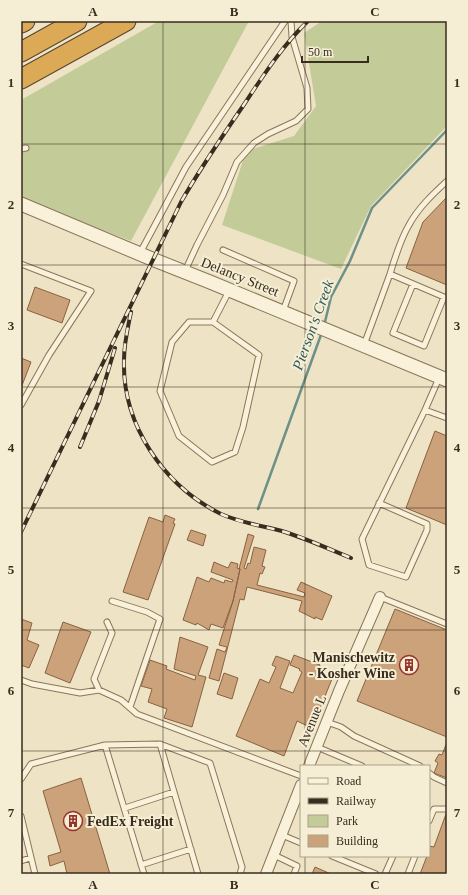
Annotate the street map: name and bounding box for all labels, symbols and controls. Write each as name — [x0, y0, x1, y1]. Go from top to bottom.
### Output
text: A — [88, 4, 98, 19]
text: B — [230, 4, 239, 19]
text: C — [370, 4, 380, 19]
scale bar — [302, 38, 368, 64]
text: 50 m — [308, 45, 333, 59]
text: 1 — [8, 75, 14, 90]
text: 1 — [454, 75, 460, 90]
text: 2 — [8, 197, 14, 212]
text: 2 — [454, 197, 460, 212]
street label: Delancy Street — [199, 255, 281, 300]
water label: Pierson's Creek — [289, 277, 337, 373]
text: 3 — [8, 318, 15, 333]
text: 3 — [454, 318, 461, 333]
text: 4 — [8, 440, 15, 455]
text: 4 — [454, 440, 461, 455]
text: 5 — [8, 562, 15, 577]
text: 5 — [454, 562, 461, 577]
place label: Manischewitz - Kosher Wine — [309, 650, 395, 681]
building icon: Manischewitz - Kosher Wine — [398, 654, 420, 676]
text: 6 — [8, 683, 15, 698]
text: 6 — [454, 683, 461, 698]
street label: Avenue L — [295, 693, 329, 749]
legend — [300, 765, 430, 857]
text: Road — [336, 774, 361, 788]
text: Railway — [336, 794, 376, 808]
text: 7 — [8, 805, 15, 820]
text: 7 — [454, 805, 461, 820]
building icon: FedEx Freight — [62, 810, 84, 832]
place label: FedEx Freight — [87, 814, 174, 829]
text: Park — [336, 814, 358, 828]
text: Building — [336, 834, 378, 848]
text: A — [88, 877, 98, 892]
text: B — [230, 877, 239, 892]
text: C — [370, 877, 380, 892]

